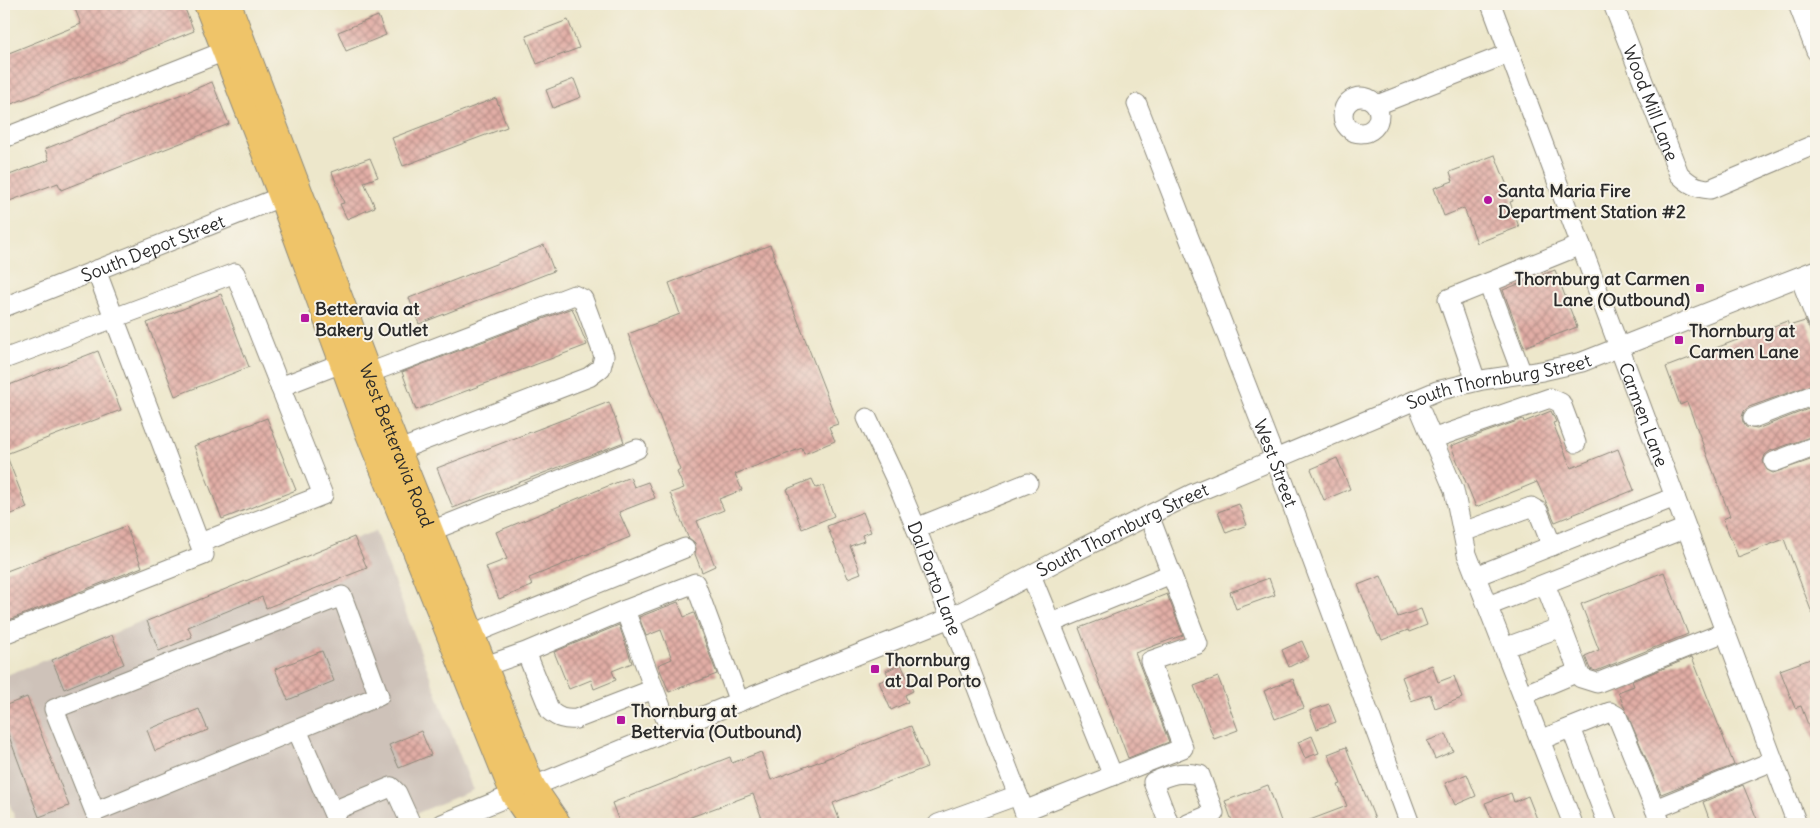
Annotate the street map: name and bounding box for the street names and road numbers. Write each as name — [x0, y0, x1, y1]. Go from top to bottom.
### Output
street label: Wood Mill Lane — [1619, 42, 1684, 164]
street label: South Depot Street — [78, 209, 228, 287]
street label: South Thornburg Street — [1403, 348, 1594, 414]
street label: Carmen Lane — [1614, 359, 1674, 470]
street label: West Betteravia Road — [355, 360, 440, 531]
street label: West Street — [1249, 416, 1303, 510]
street label: South Thornburg Street — [1032, 477, 1212, 582]
street label: Dal Porto Lane — [903, 518, 967, 638]

